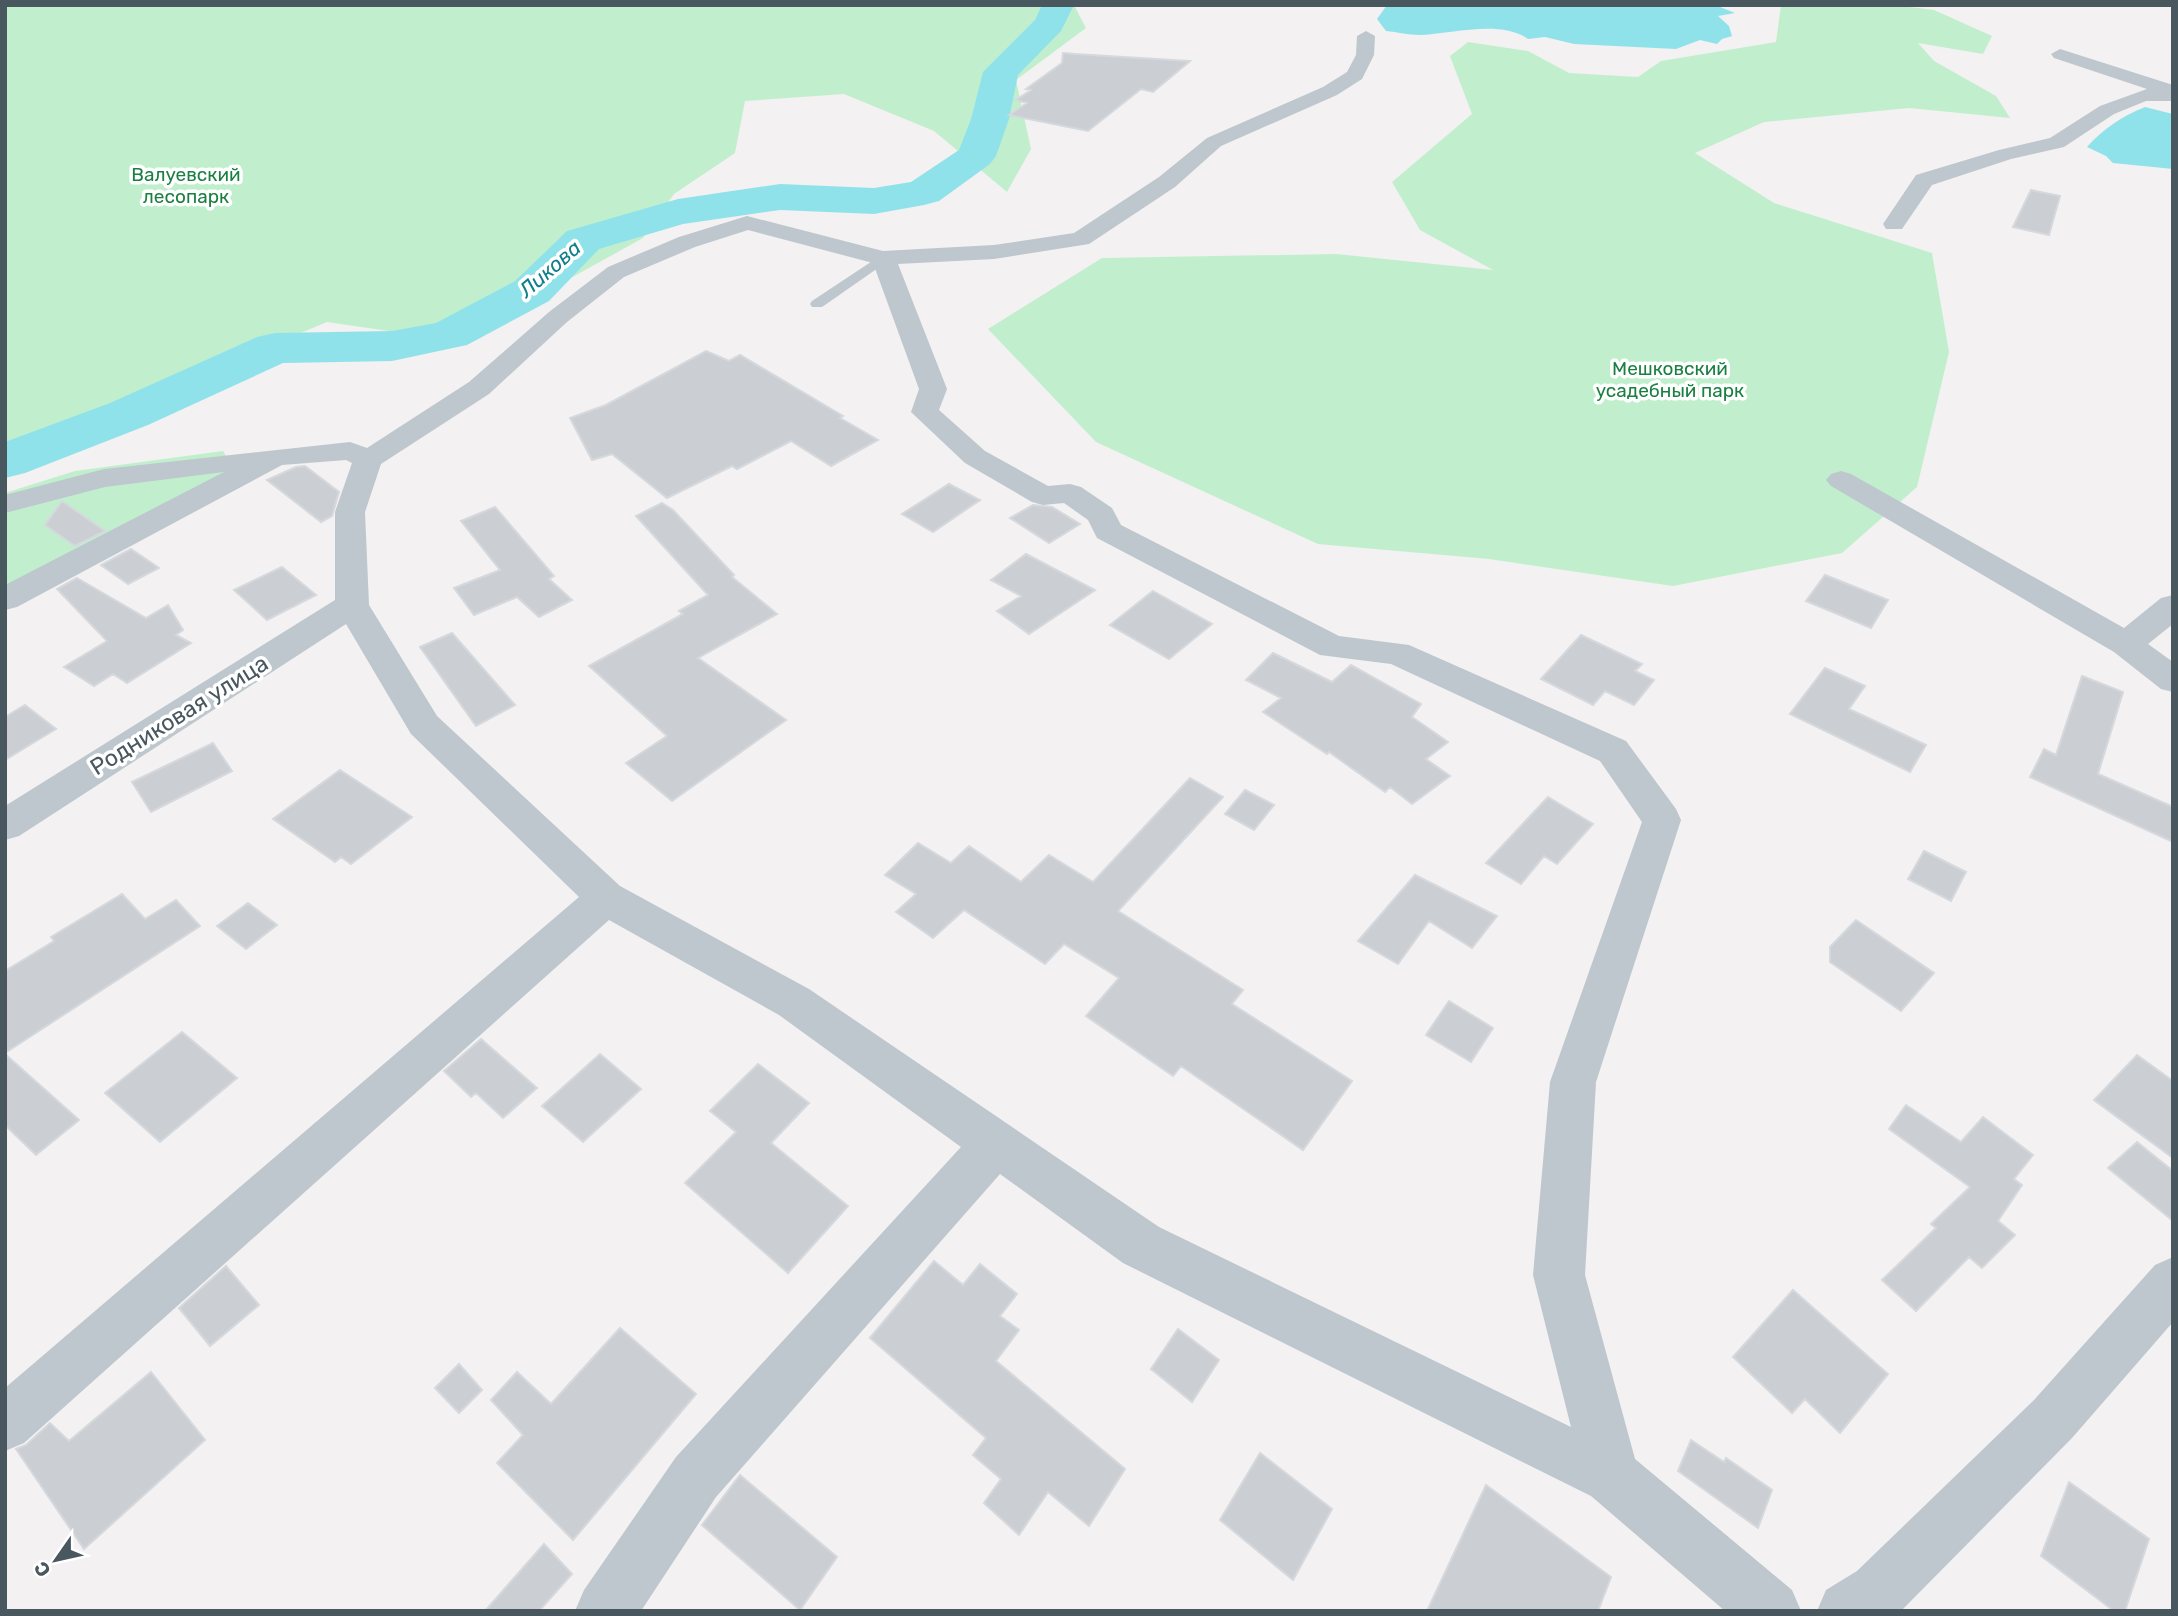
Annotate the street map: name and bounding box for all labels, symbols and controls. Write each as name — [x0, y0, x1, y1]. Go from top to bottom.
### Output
park label: Валуевский лесопарк — [131, 163, 241, 208]
water label: Ликова — [513, 235, 586, 303]
park label: Мешковский усадебный парк — [1596, 357, 1744, 402]
street label: Родниковая улица — [85, 649, 273, 781]
north arrow — [21, 1525, 91, 1595]
text: С — [29, 1557, 56, 1581]

